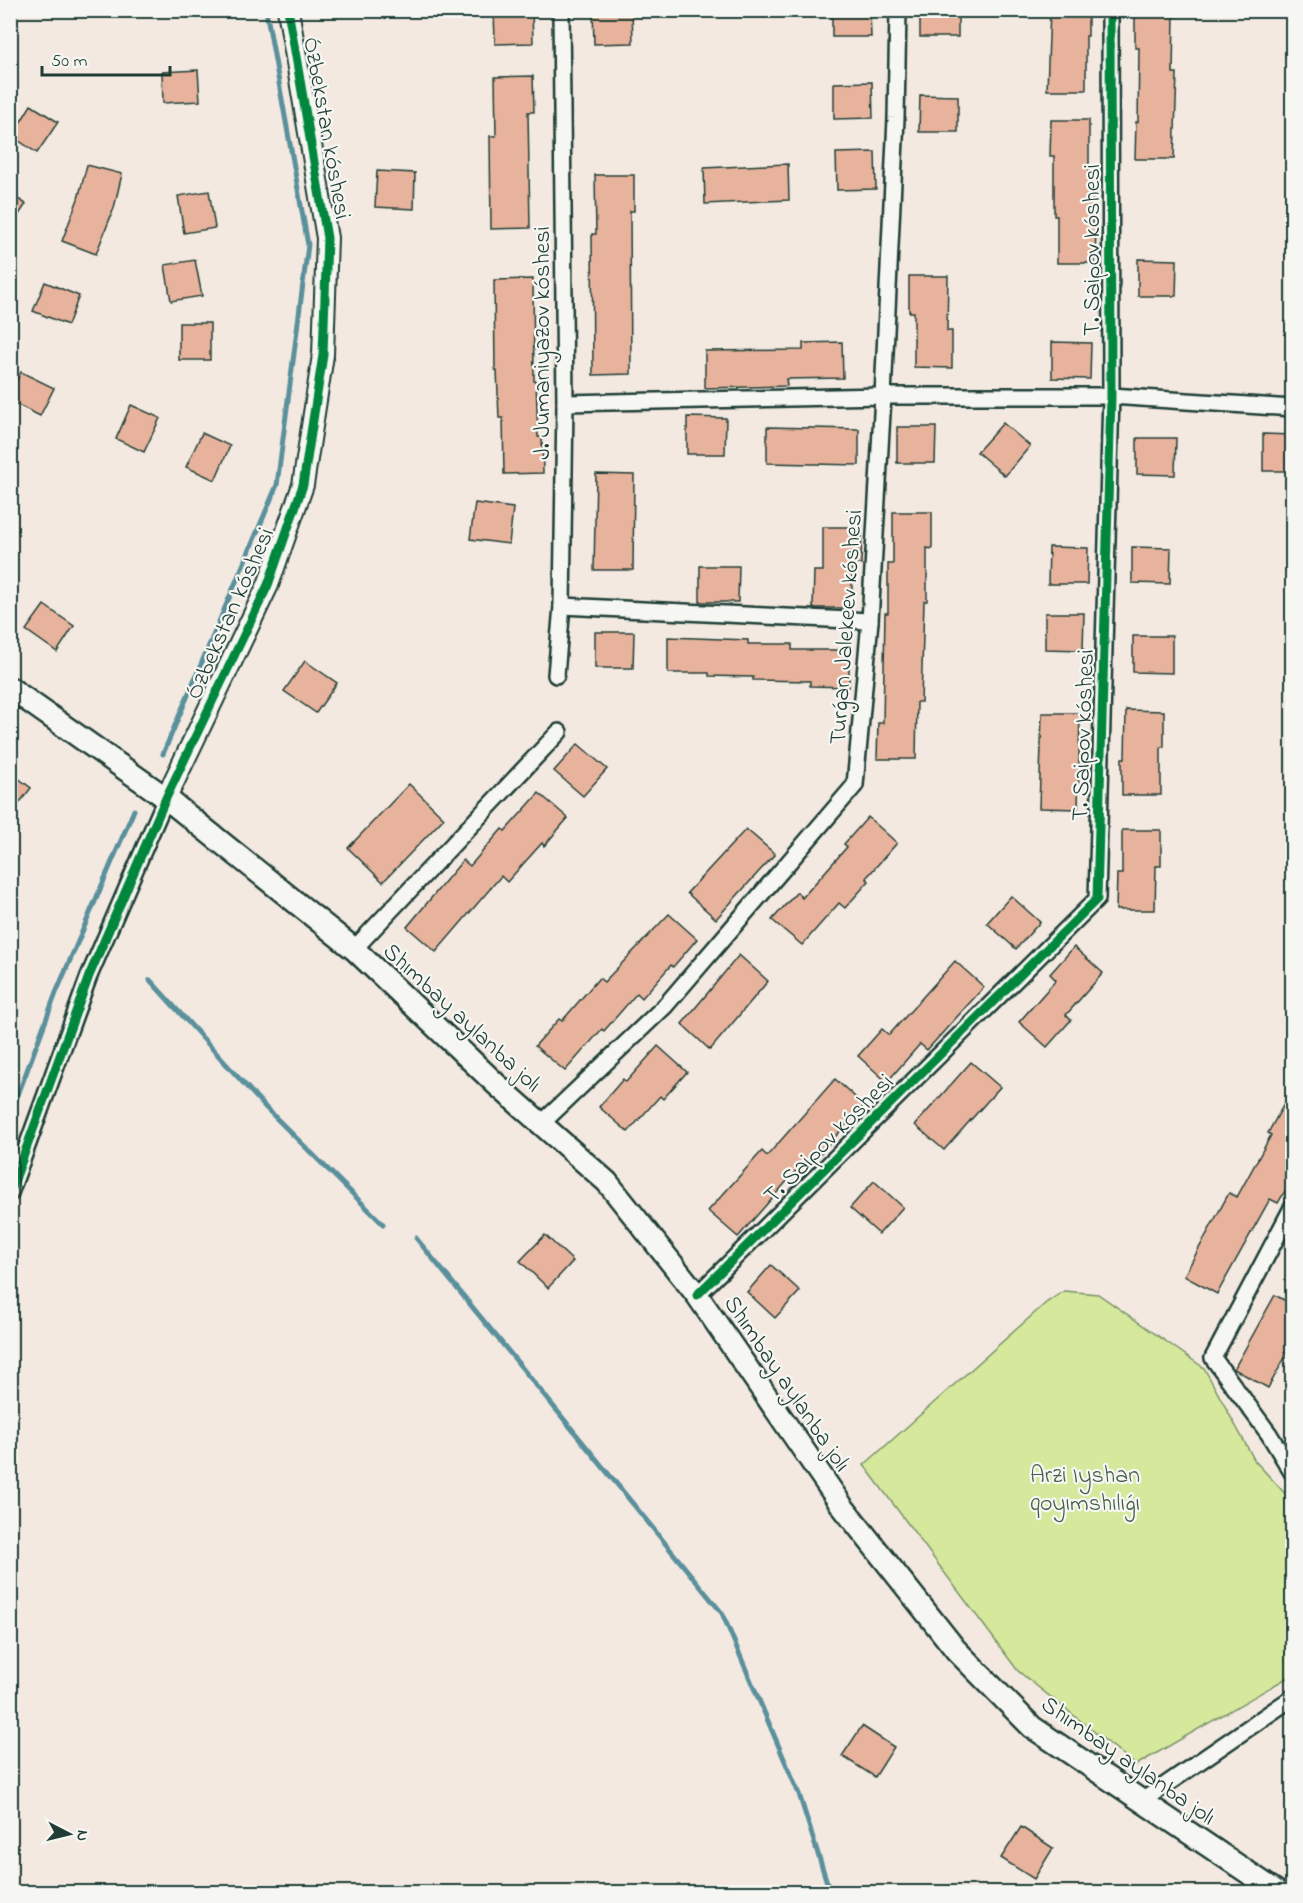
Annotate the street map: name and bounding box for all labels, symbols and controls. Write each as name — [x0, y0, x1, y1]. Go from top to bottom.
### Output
street label: Ózbekstan kóshesi — [292, 34, 359, 222]
scale bar — [42, 39, 170, 77]
text: 50 m — [51, 49, 88, 75]
street label: T. Saipov kóshesi — [1076, 164, 1111, 336]
street label: J. Jumaniyazov kóshesi — [526, 226, 562, 460]
street label: Turǵan Jalekeev kóshesi — [822, 508, 873, 746]
street label: Ózbekstan kóshesi — [178, 523, 285, 706]
street label: T. Saipov kóshesi — [1064, 649, 1105, 822]
street label: Shımbay aylanba jolı — [373, 936, 549, 1103]
street label: T. Saipov kóshesi — [757, 1067, 903, 1213]
street label: Shımbay aylanba jolı — [713, 1289, 858, 1480]
park label: Arzi Iyshan qoyımshılıǵı — [1030, 1459, 1140, 1523]
street label: Shımbay aylanba jolı — [1032, 1689, 1222, 1836]
north arrow — [39, 1804, 99, 1864]
text: N — [69, 1829, 94, 1843]

